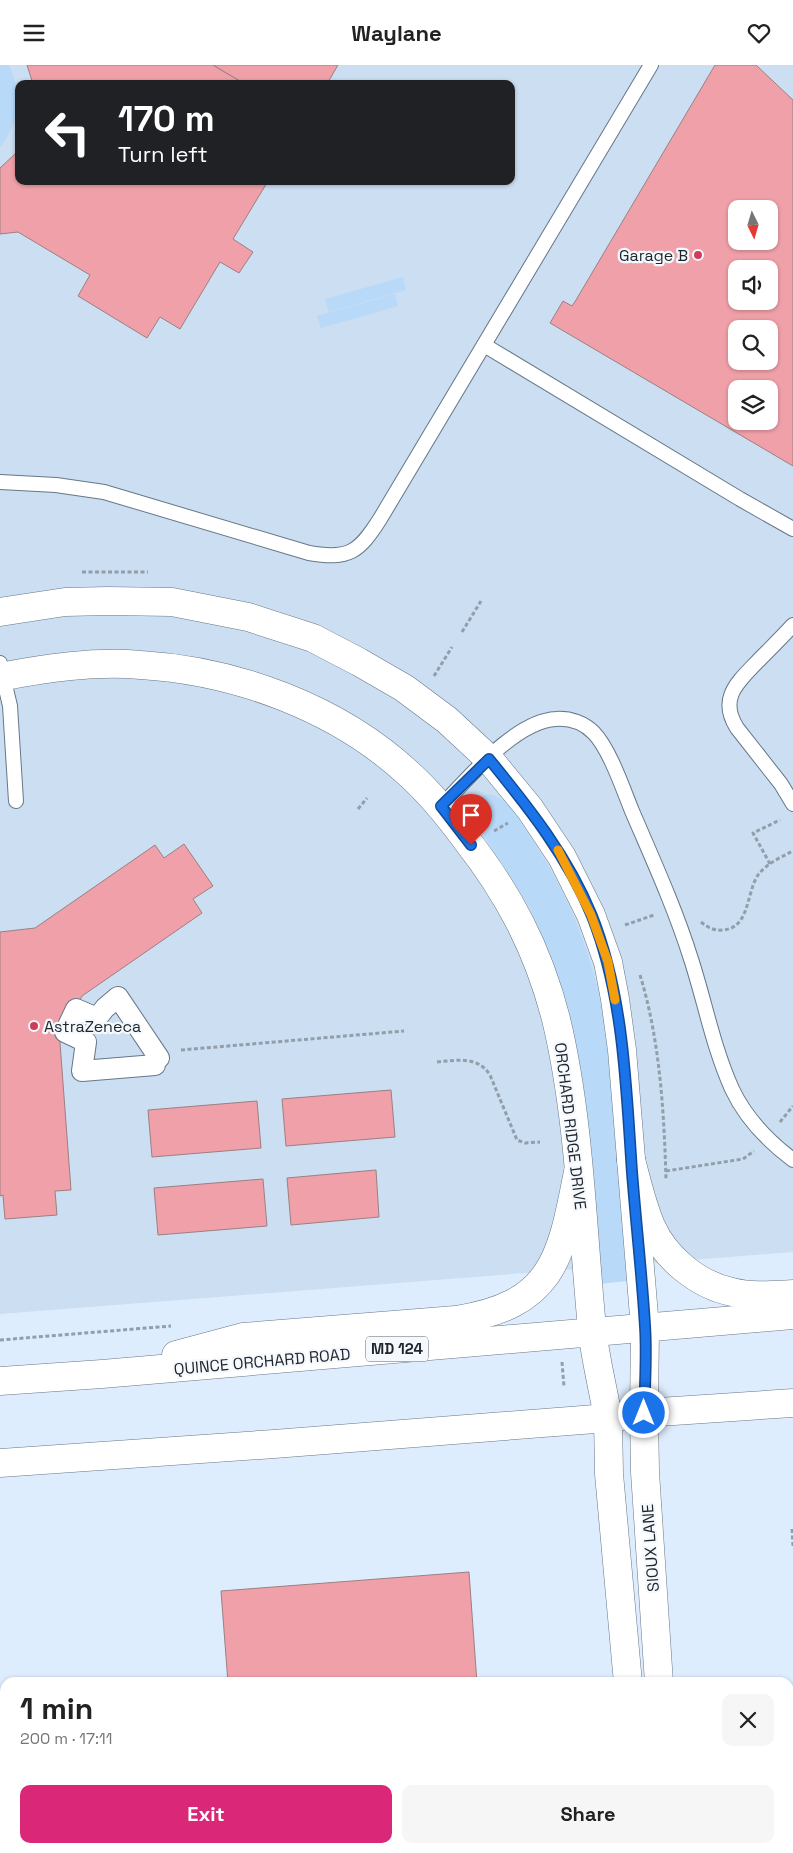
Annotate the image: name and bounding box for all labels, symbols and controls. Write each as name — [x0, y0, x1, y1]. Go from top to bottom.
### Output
icon: menu — [20, 19, 48, 47]
text: Waylane — [351, 19, 442, 47]
icon: heart — [745, 19, 773, 47]
text: 170 m — [118, 97, 215, 141]
icon: left — [35, 100, 100, 165]
text: Turn left — [118, 140, 208, 168]
north arrow — [728, 200, 778, 250]
map controls — [728, 200, 778, 430]
place label: Garage B — [619, 245, 688, 266]
marker: Garage B — [692, 249, 704, 261]
button: sound — [728, 260, 778, 310]
button: search — [728, 320, 778, 370]
button: layers — [728, 380, 778, 430]
pin — [450, 794, 492, 845]
icon: arrive — [457, 801, 485, 829]
place label: AstraZeneca — [44, 1016, 141, 1037]
marker: AstraZeneca — [28, 1020, 40, 1032]
street label: ORCHARD RIDGE DRIVE — [550, 1041, 591, 1211]
road number: MD 124 — [366, 1337, 428, 1361]
street label: QUINCE ORCHARD ROAD — [173, 1343, 351, 1380]
position arrow — [617, 1386, 669, 1438]
street label: SIOUX LANE — [637, 1503, 664, 1593]
text: 1 min — [20, 1689, 93, 1728]
button: close — [722, 1694, 774, 1746]
text: 200 m · 17:11 — [20, 1728, 112, 1749]
button: Exit — [20, 1785, 392, 1843]
button: Share — [402, 1785, 774, 1843]

